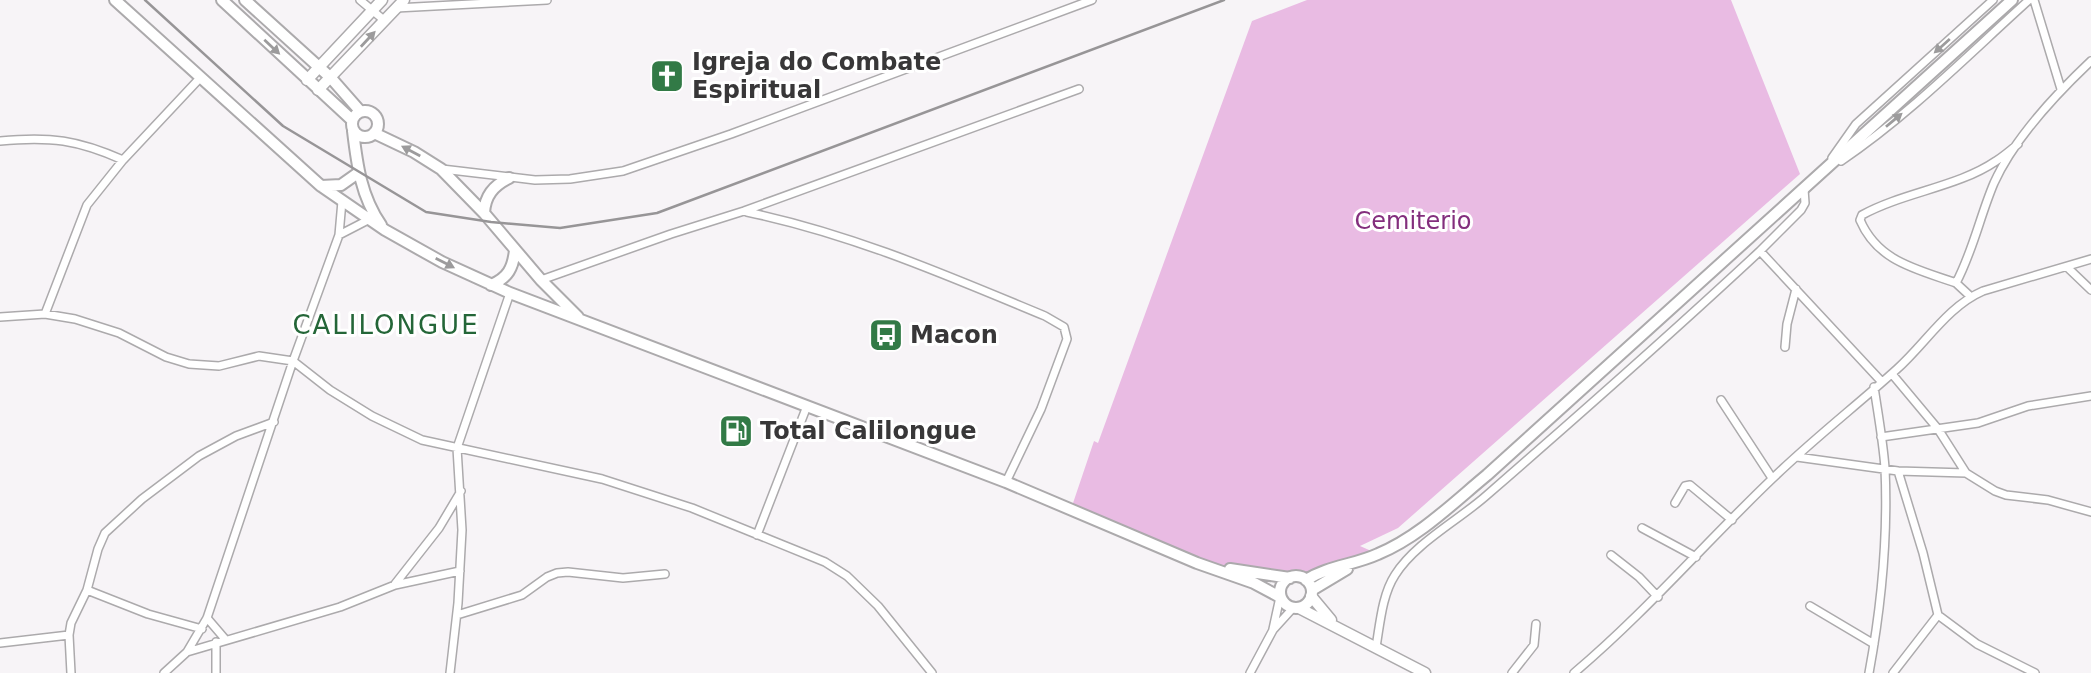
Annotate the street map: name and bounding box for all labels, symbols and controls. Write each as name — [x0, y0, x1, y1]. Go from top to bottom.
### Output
one-way arrow — [359, 31, 375, 48]
one-way arrow — [1934, 37, 1951, 53]
one-way arrow — [263, 38, 280, 54]
place label: Igreja do Combate Espiritual — [692, 48, 941, 104]
church icon: Igreja do Combate Espiritual — [648, 57, 686, 95]
one-way arrow — [1886, 113, 1903, 128]
one-way arrow — [401, 145, 420, 157]
park label: Cemiterio — [1355, 207, 1471, 235]
one-way arrow — [435, 257, 455, 268]
district label: CALILONGUE — [292, 310, 480, 340]
bus stop icon: Macon — [867, 316, 905, 354]
place label: Macon — [910, 321, 998, 349]
fuel station icon: Total Calilongue — [717, 412, 755, 450]
place label: Total Calilongue — [760, 417, 977, 445]

